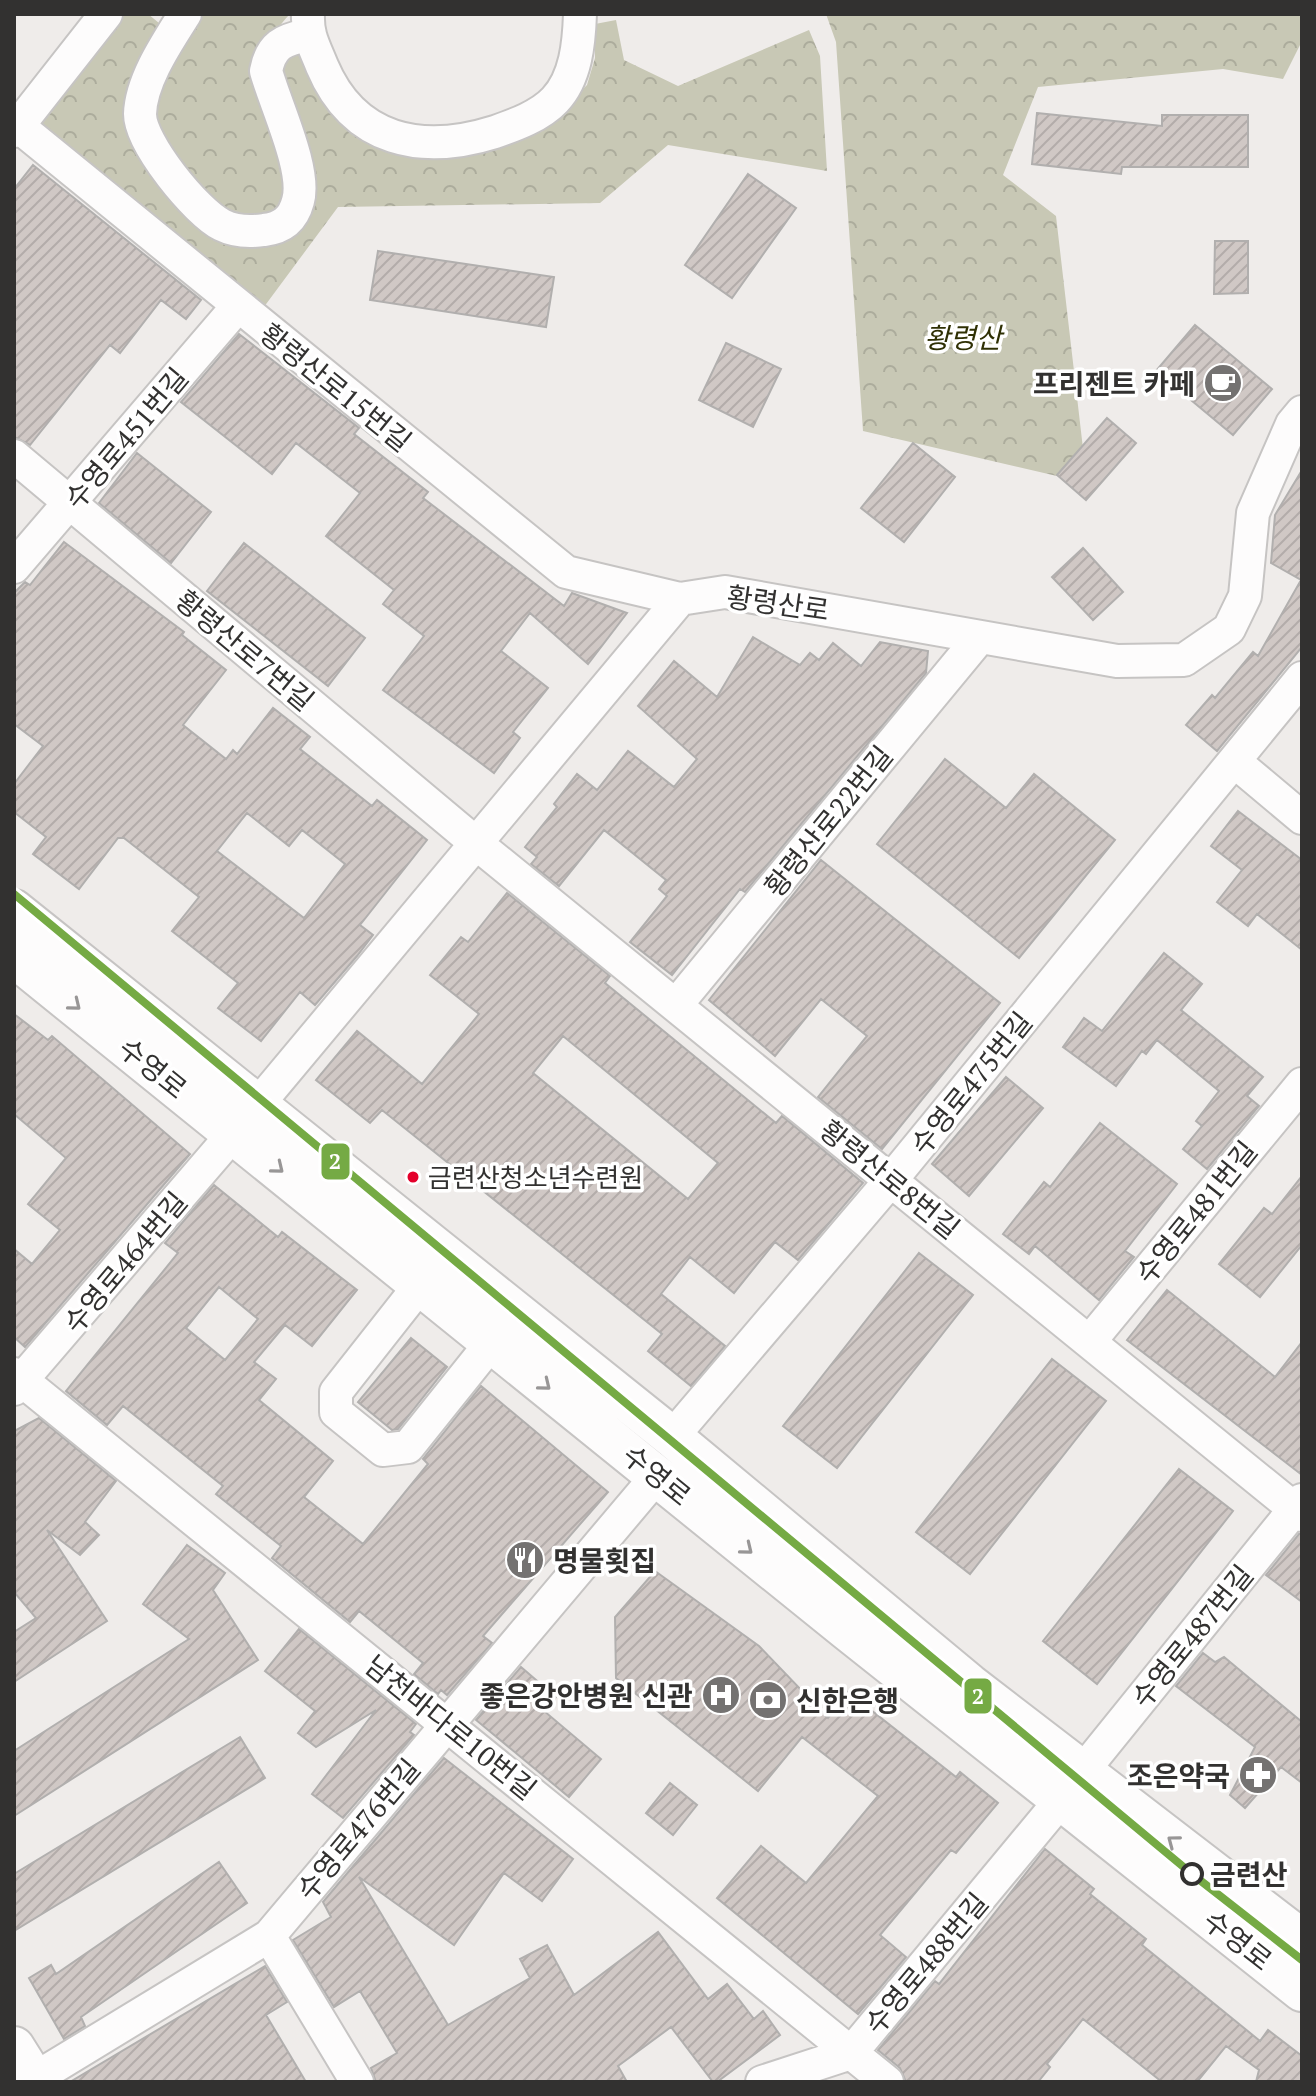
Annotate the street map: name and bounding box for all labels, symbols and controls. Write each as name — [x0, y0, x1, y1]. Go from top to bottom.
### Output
street label: 황령산로15번길 — [253, 315, 419, 459]
park label: 황령산 — [924, 319, 1005, 356]
street label: 수영로451번길 — [56, 360, 196, 516]
cafe icon: 프리젠트 카페 — [1202, 362, 1244, 404]
place label: 프리젠트 카페 — [1033, 365, 1195, 402]
street label: 황령산로 — [724, 578, 832, 628]
street label: 황령산로7번길 — [168, 581, 322, 719]
street label: 황령산로22번길 — [756, 738, 900, 904]
one-way arrow — [66, 995, 80, 1010]
street label: 수영로475번길 — [902, 1004, 1040, 1162]
street label: 수영로 — [111, 1029, 195, 1107]
street label: 황령산로8번길 — [812, 1111, 968, 1247]
street label: 수영로481번길 — [1127, 1133, 1265, 1291]
line badge: 2 — [320, 1142, 351, 1181]
text: 2 — [329, 1146, 341, 1175]
one-way arrow — [269, 1158, 283, 1173]
place label: 금련산청소년수련원 — [428, 1160, 643, 1194]
marker: 금련산청소년수련원 — [405, 1169, 421, 1185]
street label: 수영로464번길 — [55, 1184, 195, 1340]
one-way arrow — [536, 1375, 550, 1390]
street label: 수영로 — [615, 1436, 699, 1514]
restaurant icon: 명물횟집 — [504, 1539, 546, 1581]
one-way arrow — [738, 1539, 753, 1553]
place label: 명물횟집 — [553, 1542, 656, 1579]
street label: 수영로487번길 — [1123, 1557, 1261, 1715]
street label: 남천바다로10번길 — [358, 1646, 544, 1808]
hospital icon: 좋은강안병원 신관 — [700, 1674, 742, 1716]
place label: 좋은강안병원 신관 — [479, 1677, 693, 1714]
line badge: 2 — [963, 1677, 993, 1715]
bank icon: 신한은행 — [747, 1679, 789, 1721]
text: 2 — [972, 1681, 984, 1710]
place label: 신한은행 — [796, 1682, 899, 1719]
street label: 수영로476번길 — [288, 1751, 428, 1907]
pharmacy icon: 조은약국 — [1237, 1754, 1279, 1796]
place label: 조은약국 — [1127, 1757, 1230, 1794]
one-way arrow — [1167, 1837, 1182, 1851]
place label: 금련산 — [1210, 1856, 1288, 1893]
marker: 금련산 — [1181, 1863, 1203, 1885]
street label: 수영로488번길 — [856, 1885, 996, 2041]
street label: 수영로 — [1196, 1902, 1280, 1978]

